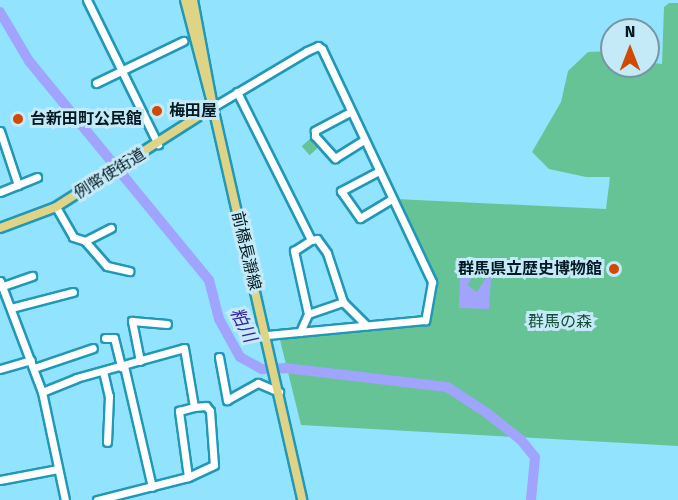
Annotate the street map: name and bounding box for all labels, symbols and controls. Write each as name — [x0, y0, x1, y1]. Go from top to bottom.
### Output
north arrow — [600, 18, 660, 78]
text: N — [625, 22, 635, 41]
place label: 梅田屋 — [169, 101, 217, 121]
marker: 梅田屋 — [150, 104, 164, 118]
place label: 台新田町公民館 — [30, 109, 142, 129]
marker: 台新田町公民館 — [11, 112, 25, 126]
street label: 例幣使街道 — [71, 145, 149, 203]
street label: 前橋長瀞線 — [228, 210, 264, 292]
place label: 群馬県立歴史博物館 — [458, 259, 602, 279]
marker: 群馬県立歴史博物館 — [607, 262, 621, 276]
water label: 粕川 — [225, 304, 261, 346]
park label: 群馬の森 — [528, 312, 592, 332]

